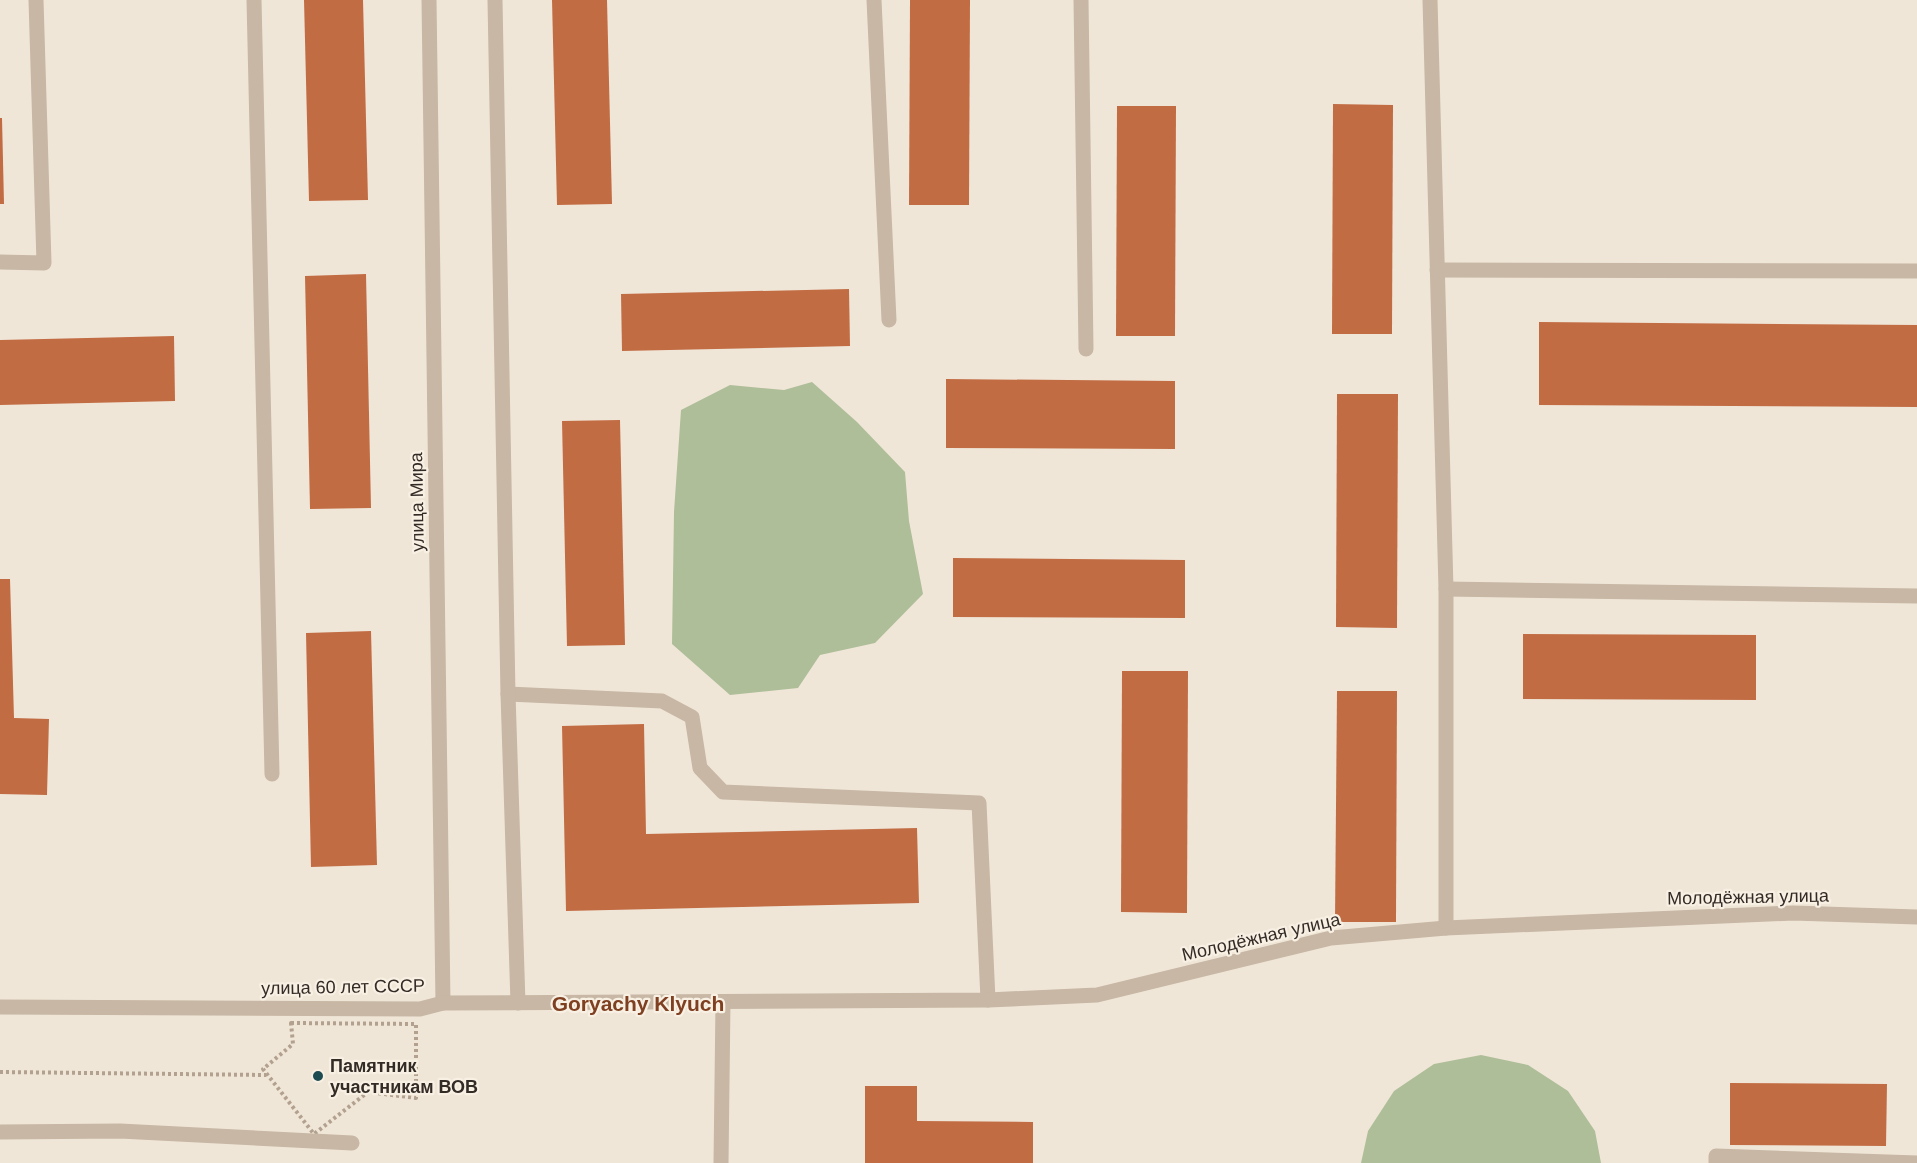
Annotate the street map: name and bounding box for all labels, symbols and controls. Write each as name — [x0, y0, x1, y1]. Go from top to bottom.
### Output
street label: улица Мира — [406, 451, 428, 552]
street label: Молодёжная улица — [1667, 886, 1830, 908]
street label: Молодёжная улица — [1180, 909, 1343, 965]
street label: улица 60 лет СССР — [261, 976, 425, 998]
district label: Goryachy Klyuch — [552, 992, 724, 1015]
place label: Памятник участникам ВОВ — [330, 1056, 478, 1097]
marker: Памятник участникам ВОВ — [311, 1069, 325, 1083]

